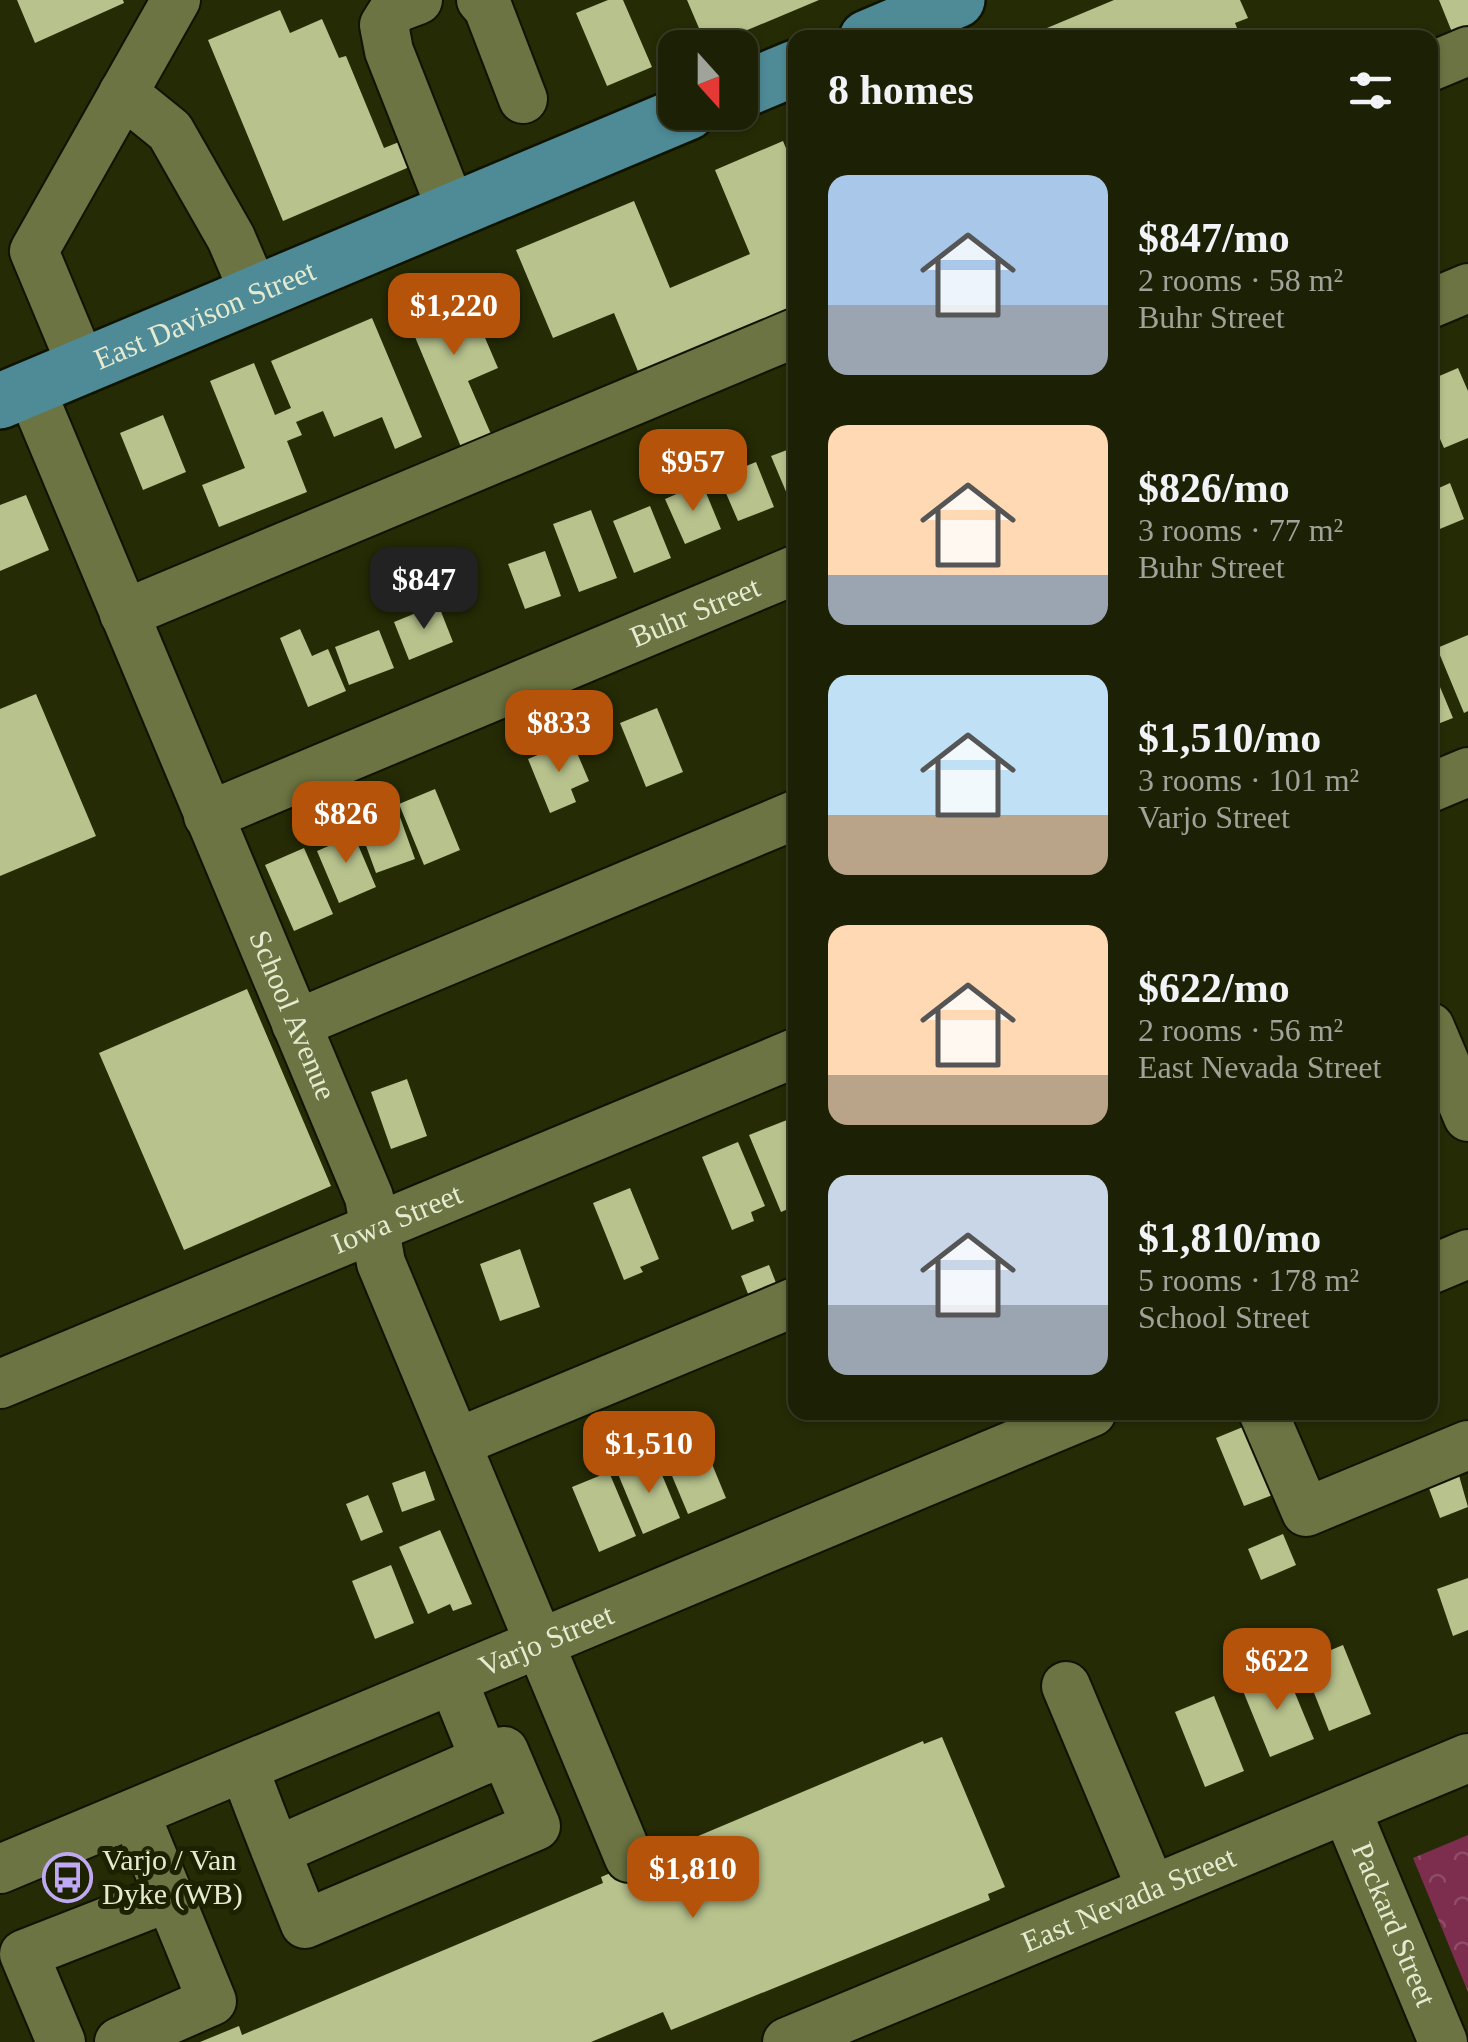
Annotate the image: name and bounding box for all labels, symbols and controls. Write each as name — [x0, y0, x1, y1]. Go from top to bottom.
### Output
north arrow — [658, 30, 758, 130]
map controls — [658, 30, 758, 130]
icon: filters — [1343, 63, 1398, 118]
text: 8 homes — [828, 67, 974, 113]
icon: home — [908, 215, 1028, 335]
text: $847/mo — [1138, 215, 1290, 261]
street label: East Davison Street — [89, 253, 321, 376]
text: 2 rooms · 58 m² — [1138, 262, 1343, 298]
pin: $1,220 — [373, 273, 535, 358]
text: $1,220 — [410, 287, 498, 323]
text: Buhr Street — [1138, 299, 1285, 335]
pin: $957 — [634, 429, 752, 514]
text: $957 — [661, 443, 725, 479]
icon: home — [908, 465, 1028, 585]
text: $826/mo — [1138, 465, 1290, 511]
text: 3 rooms · 77 m² — [1138, 512, 1343, 548]
pin: $847 — [365, 547, 483, 632]
text: Buhr Street — [1138, 549, 1285, 585]
text: $847 — [392, 561, 456, 597]
street label: Buhr Street — [625, 569, 765, 653]
pin: $833 — [500, 690, 618, 775]
text: $833 — [527, 704, 591, 740]
icon: home — [908, 715, 1028, 835]
text: $1,510/mo — [1138, 715, 1321, 761]
text: 3 rooms · 101 m² — [1138, 762, 1359, 798]
pin: $826 — [287, 781, 405, 866]
text: $826 — [314, 795, 378, 831]
text: Varjo Street — [1138, 799, 1290, 835]
street label: School Avenue — [243, 925, 343, 1105]
icon: home — [908, 965, 1028, 1085]
text: $622/mo — [1138, 965, 1290, 1011]
text: 2 rooms · 56 m² — [1138, 1012, 1343, 1048]
text: East Nevada Street — [1138, 1049, 1381, 1085]
street label: Iowa Street — [327, 1176, 467, 1260]
icon: home — [908, 1215, 1028, 1335]
text: $1,810/mo — [1138, 1215, 1321, 1261]
text: 5 rooms · 178 m² — [1138, 1262, 1359, 1298]
text: School Street — [1138, 1299, 1310, 1335]
pin: $1,510 — [568, 1411, 730, 1496]
text: $1,510 — [605, 1425, 693, 1461]
street label: Varjo Street — [474, 1597, 619, 1683]
pin: $622 — [1218, 1628, 1336, 1713]
text: $622 — [1245, 1642, 1309, 1678]
pin: $1,810 — [612, 1836, 774, 1921]
street label: Packard Street — [1346, 1837, 1443, 2012]
street label: East Nevada Street — [1017, 1840, 1241, 1958]
place label: Varjo / Van Dyke (WB) — [102, 1843, 243, 1911]
text: $1,810 — [649, 1850, 737, 1886]
bus stop icon: Varjo / Van Dyke (WB) — [41, 1851, 93, 1903]

